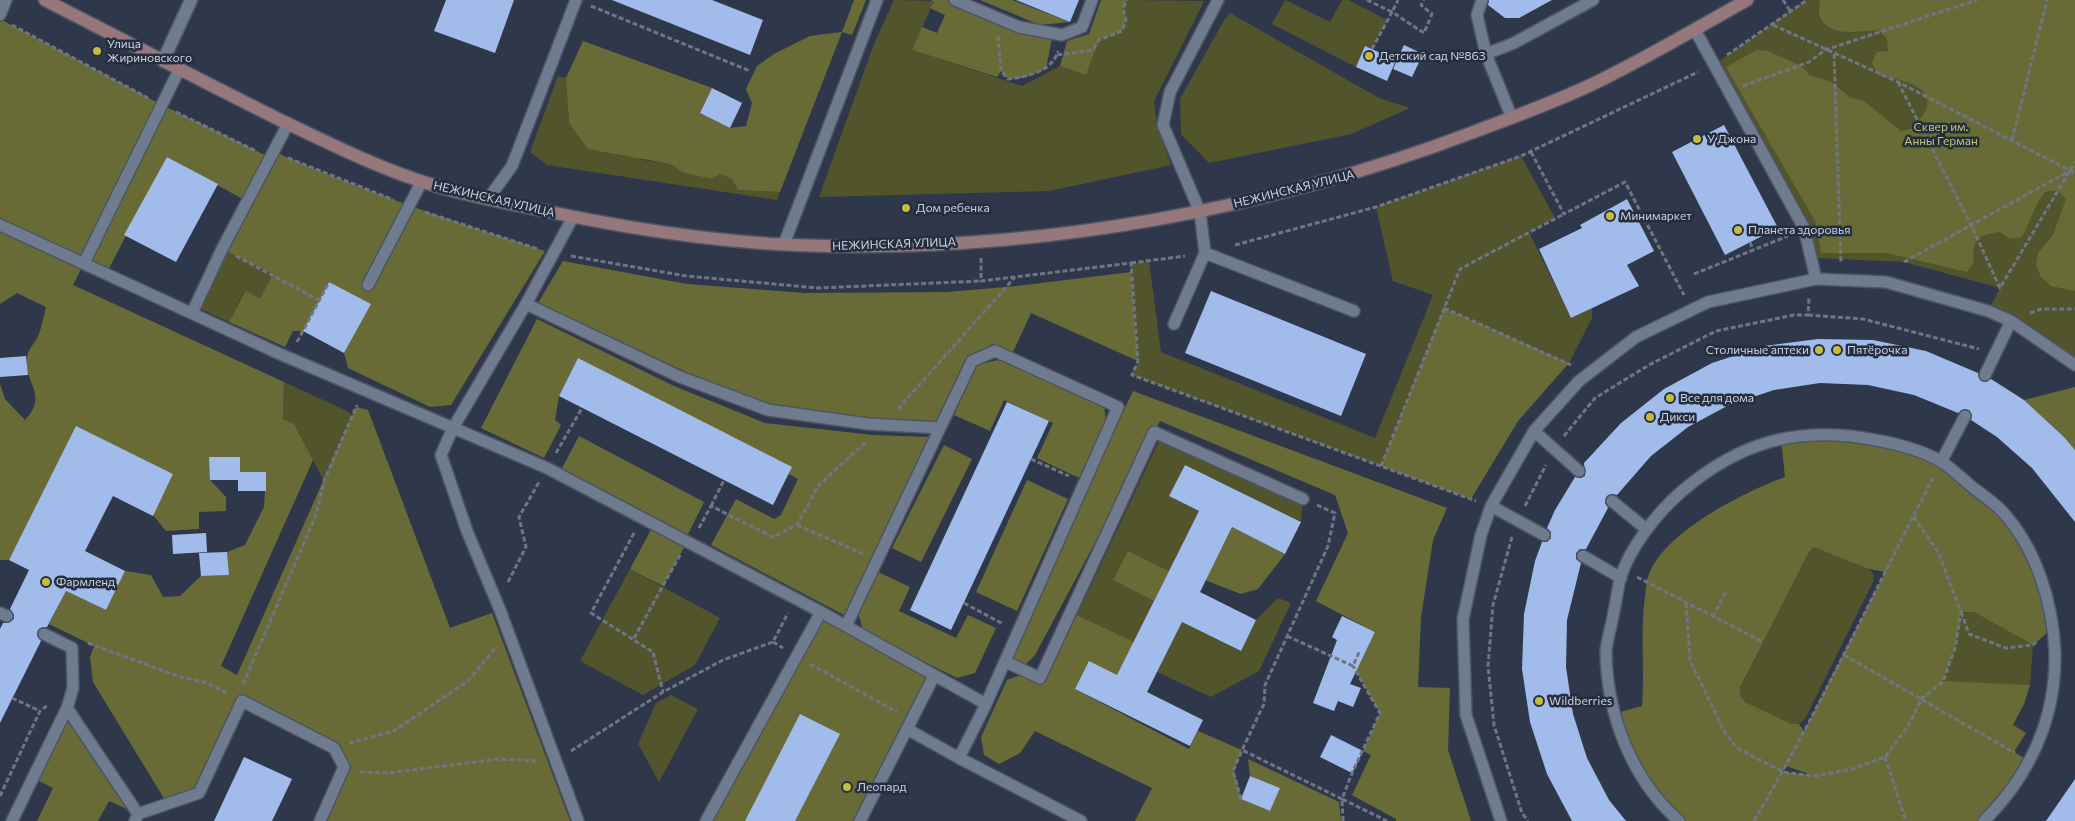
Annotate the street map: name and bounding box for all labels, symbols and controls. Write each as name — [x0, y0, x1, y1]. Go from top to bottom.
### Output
place label: Улица Жириновского — [107, 37, 192, 65]
marker: Улица Жириновского — [91, 45, 103, 57]
place label: Детский сад №863 — [1379, 49, 1486, 63]
marker: Детский сад №863 — [1363, 50, 1375, 62]
park label: Сквер им. Анны Герман — [1904, 120, 1978, 148]
place label: У Джона — [1707, 132, 1756, 146]
marker: У Джона — [1691, 133, 1703, 145]
street label: НЕЖИНСКАЯ УЛИЦА — [1232, 167, 1356, 211]
street label: НЕЖИНСКАЯ УЛИЦА — [432, 178, 556, 220]
place label: Дом ребенка — [916, 201, 990, 215]
marker: Дом ребенка — [900, 202, 912, 214]
place label: Минимаркет — [1620, 209, 1692, 223]
marker: Минимаркет — [1604, 210, 1616, 222]
place label: Планета здоровья — [1748, 223, 1850, 237]
marker: Планета здоровья — [1732, 224, 1744, 236]
street label: НЕЖИНСКАЯ УЛИЦА — [832, 235, 956, 253]
place label: Столичные аптеки — [1706, 343, 1809, 357]
place label: Пятёрочка — [1847, 343, 1907, 357]
marker: Столичные аптеки — [1813, 344, 1825, 356]
marker: Пятёрочка — [1831, 344, 1843, 356]
place label: Все для дома — [1680, 391, 1754, 405]
marker: Все для дома — [1664, 392, 1676, 404]
place label: Дикси — [1660, 410, 1695, 424]
marker: Дикси — [1644, 411, 1656, 423]
place label: Фармленд — [56, 575, 115, 589]
marker: Фармленд — [40, 576, 52, 588]
place label: Wildberries — [1549, 694, 1612, 708]
marker: Wildberries — [1533, 695, 1545, 707]
place label: Леопард — [857, 780, 907, 794]
marker: Леопард — [841, 781, 853, 793]

